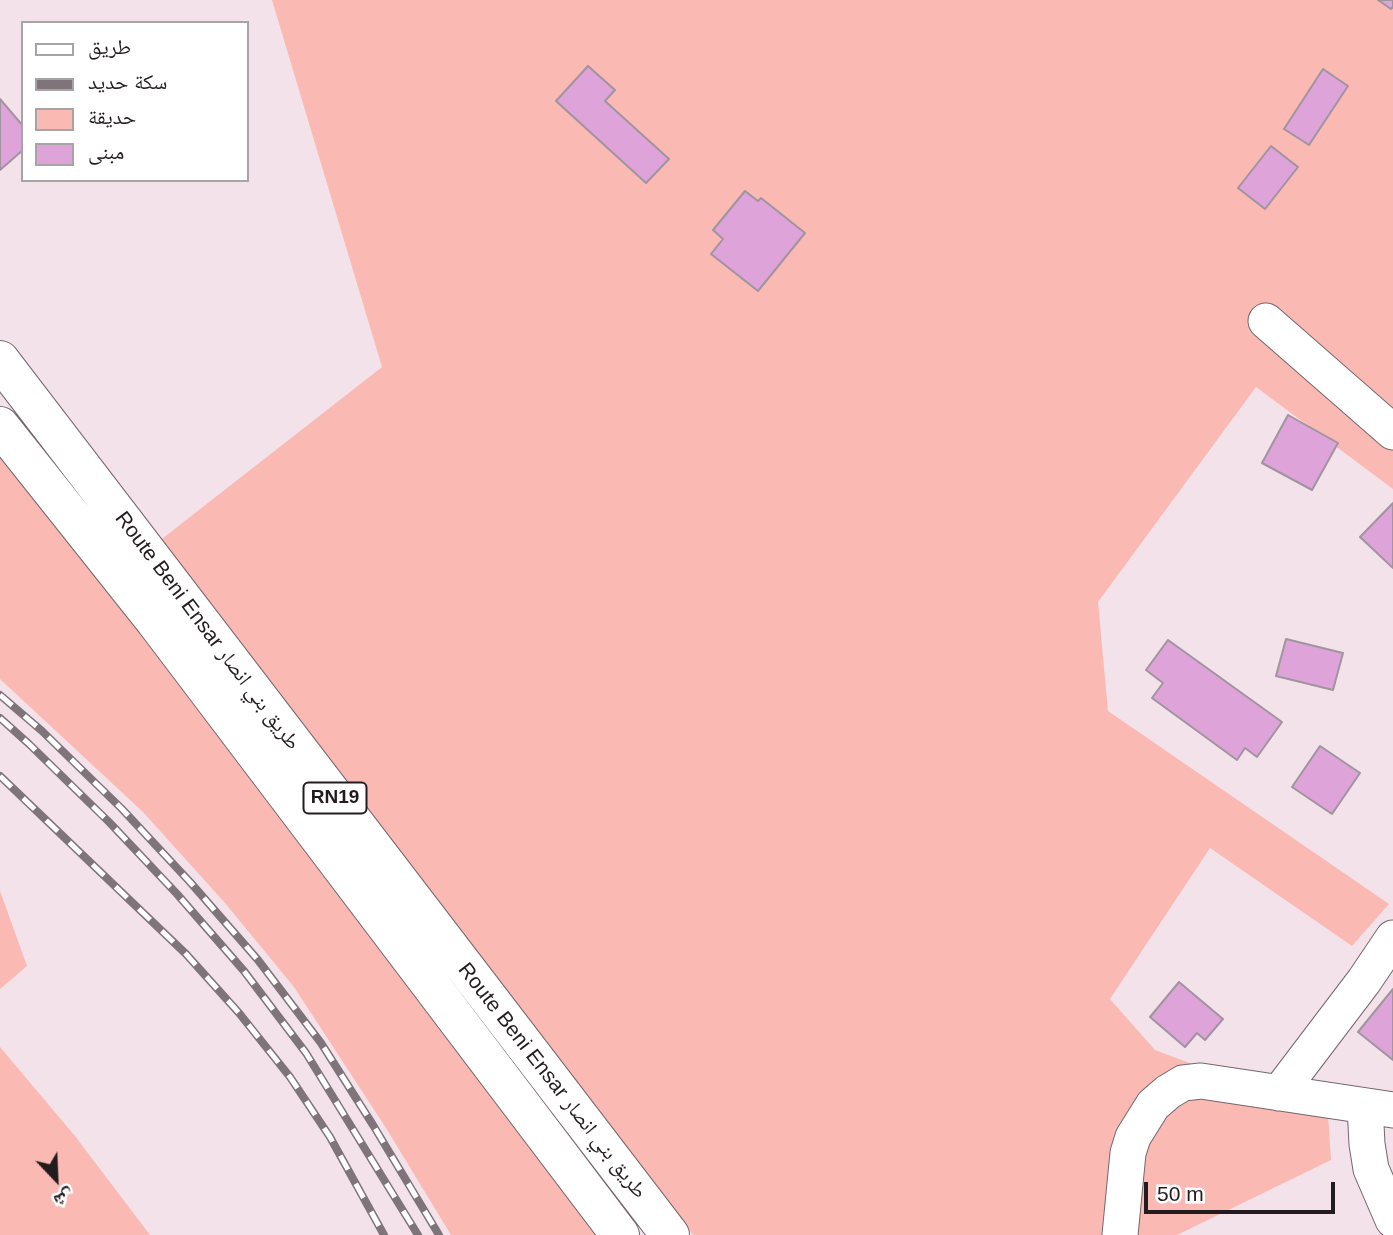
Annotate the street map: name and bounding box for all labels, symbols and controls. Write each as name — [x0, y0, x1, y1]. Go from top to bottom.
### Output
legend — [21, 21, 248, 182]
text: طريق — [88, 35, 131, 58]
text: سكة حديد — [88, 70, 167, 93]
text: حديقة — [88, 105, 136, 128]
text: مبنى — [88, 140, 124, 163]
street label: Route Beni Ensar طريق بني انصار — [109, 507, 305, 755]
road number: RN19 — [304, 782, 366, 814]
street label: Route Beni Ensar طريق بني انصار — [452, 958, 652, 1204]
north arrow — [21, 1144, 91, 1214]
scale bar — [1148, 1168, 1339, 1212]
text: 50 m — [1157, 1182, 1204, 1205]
text: ش — [51, 1185, 78, 1212]

